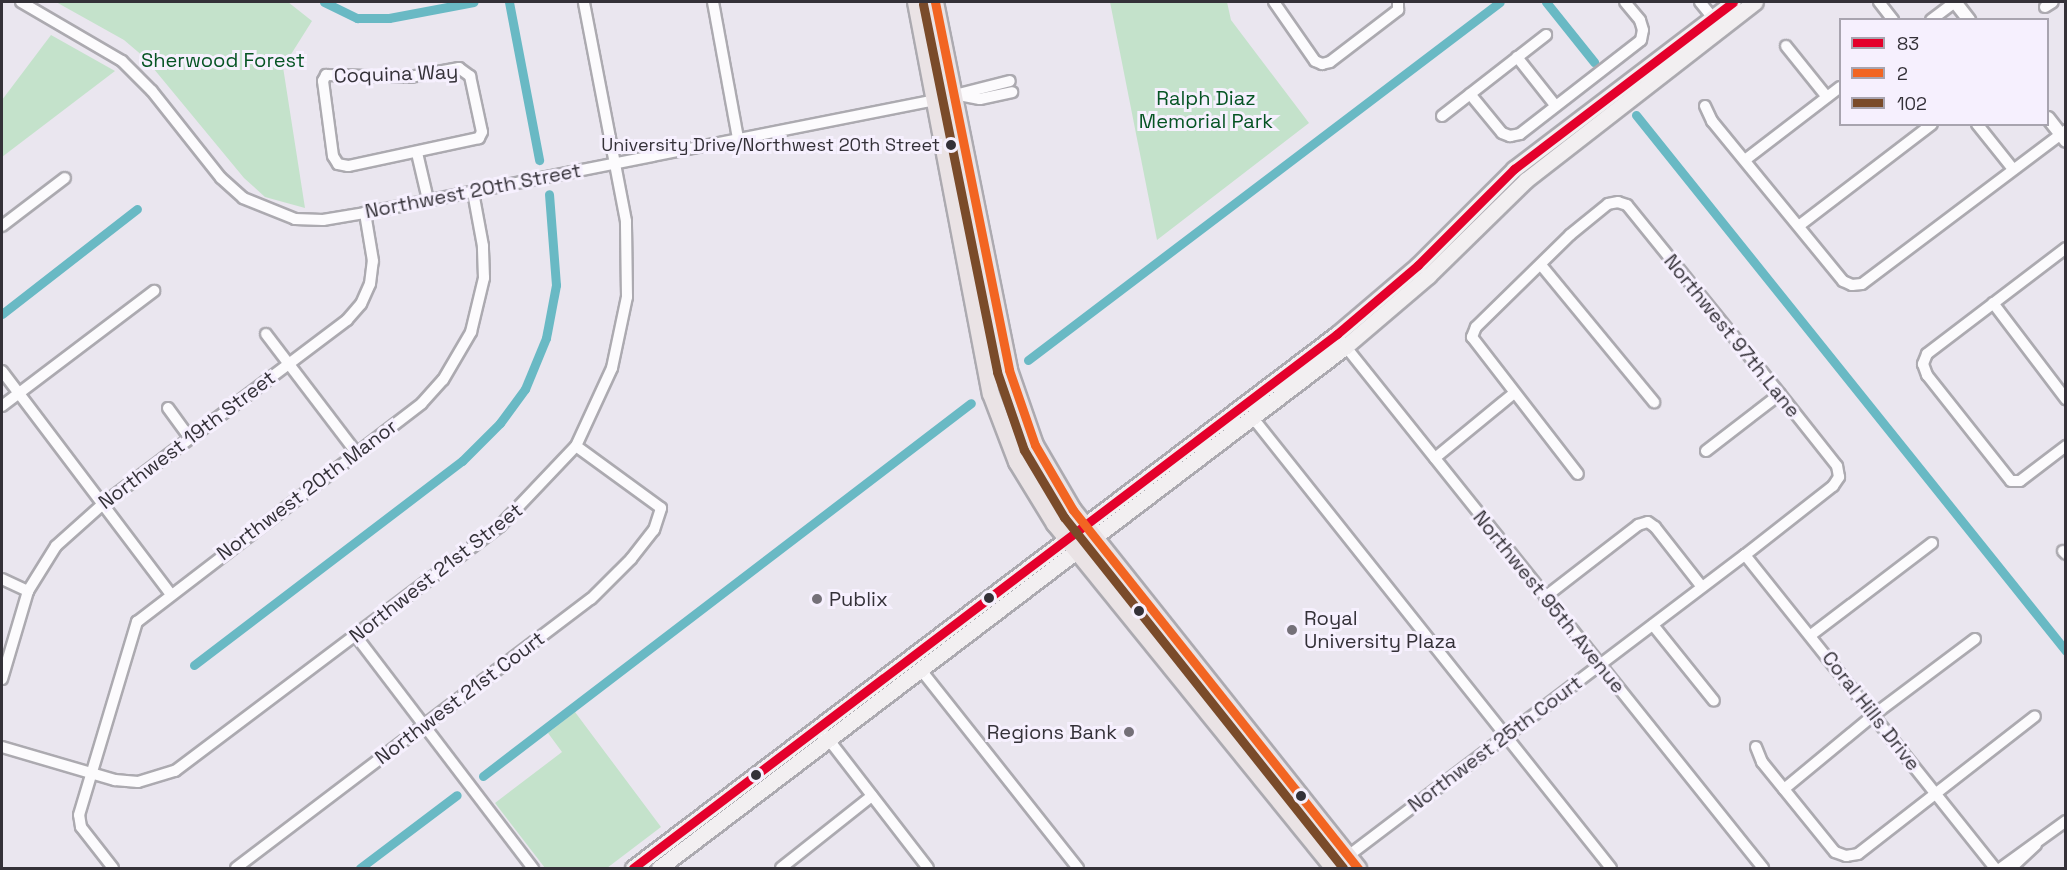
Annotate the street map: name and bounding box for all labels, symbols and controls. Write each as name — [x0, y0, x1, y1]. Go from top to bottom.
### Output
legend — [1839, 18, 2049, 126]
text: 83 — [1897, 32, 1919, 55]
park label: Sherwood Forest — [141, 48, 305, 72]
street label: Coquina Way — [333, 60, 459, 88]
text: 2 — [1897, 62, 1908, 85]
park label: Ralph Diaz Memorial Park — [1139, 86, 1273, 133]
text: 102 — [1897, 92, 1927, 115]
place label: University Drive/Northwest 20th Street — [601, 134, 940, 156]
marker: University Drive/Northwest 20th Street — [945, 139, 957, 151]
street label: Northwest 20th Street — [363, 158, 583, 224]
street label: Northwest 97th Lane — [1659, 250, 1805, 422]
street label: Northwest 19th Street — [94, 366, 280, 514]
street label: Northwest 20th Manor — [212, 414, 402, 566]
street label: Northwest 21st Street — [345, 498, 527, 648]
street label: Northwest 95th Avenue — [1468, 506, 1630, 698]
place label: Publix — [829, 587, 888, 611]
marker: Publix — [810, 592, 824, 606]
unlabelled marker — [983, 592, 995, 604]
unlabelled marker — [1133, 605, 1145, 617]
place label: Royal University Plaza — [1304, 606, 1456, 653]
marker: Royal University Plaza — [1285, 623, 1299, 637]
street label: Northwest 21st Court — [370, 626, 550, 770]
street label: Coral Hills Drive — [1817, 646, 1925, 776]
street label: Northwest 25th Court — [1403, 671, 1587, 817]
place label: Regions Bank — [987, 720, 1117, 744]
marker: Regions Bank — [1122, 725, 1136, 739]
unlabelled marker — [750, 769, 762, 781]
unlabelled marker — [1295, 790, 1307, 802]

